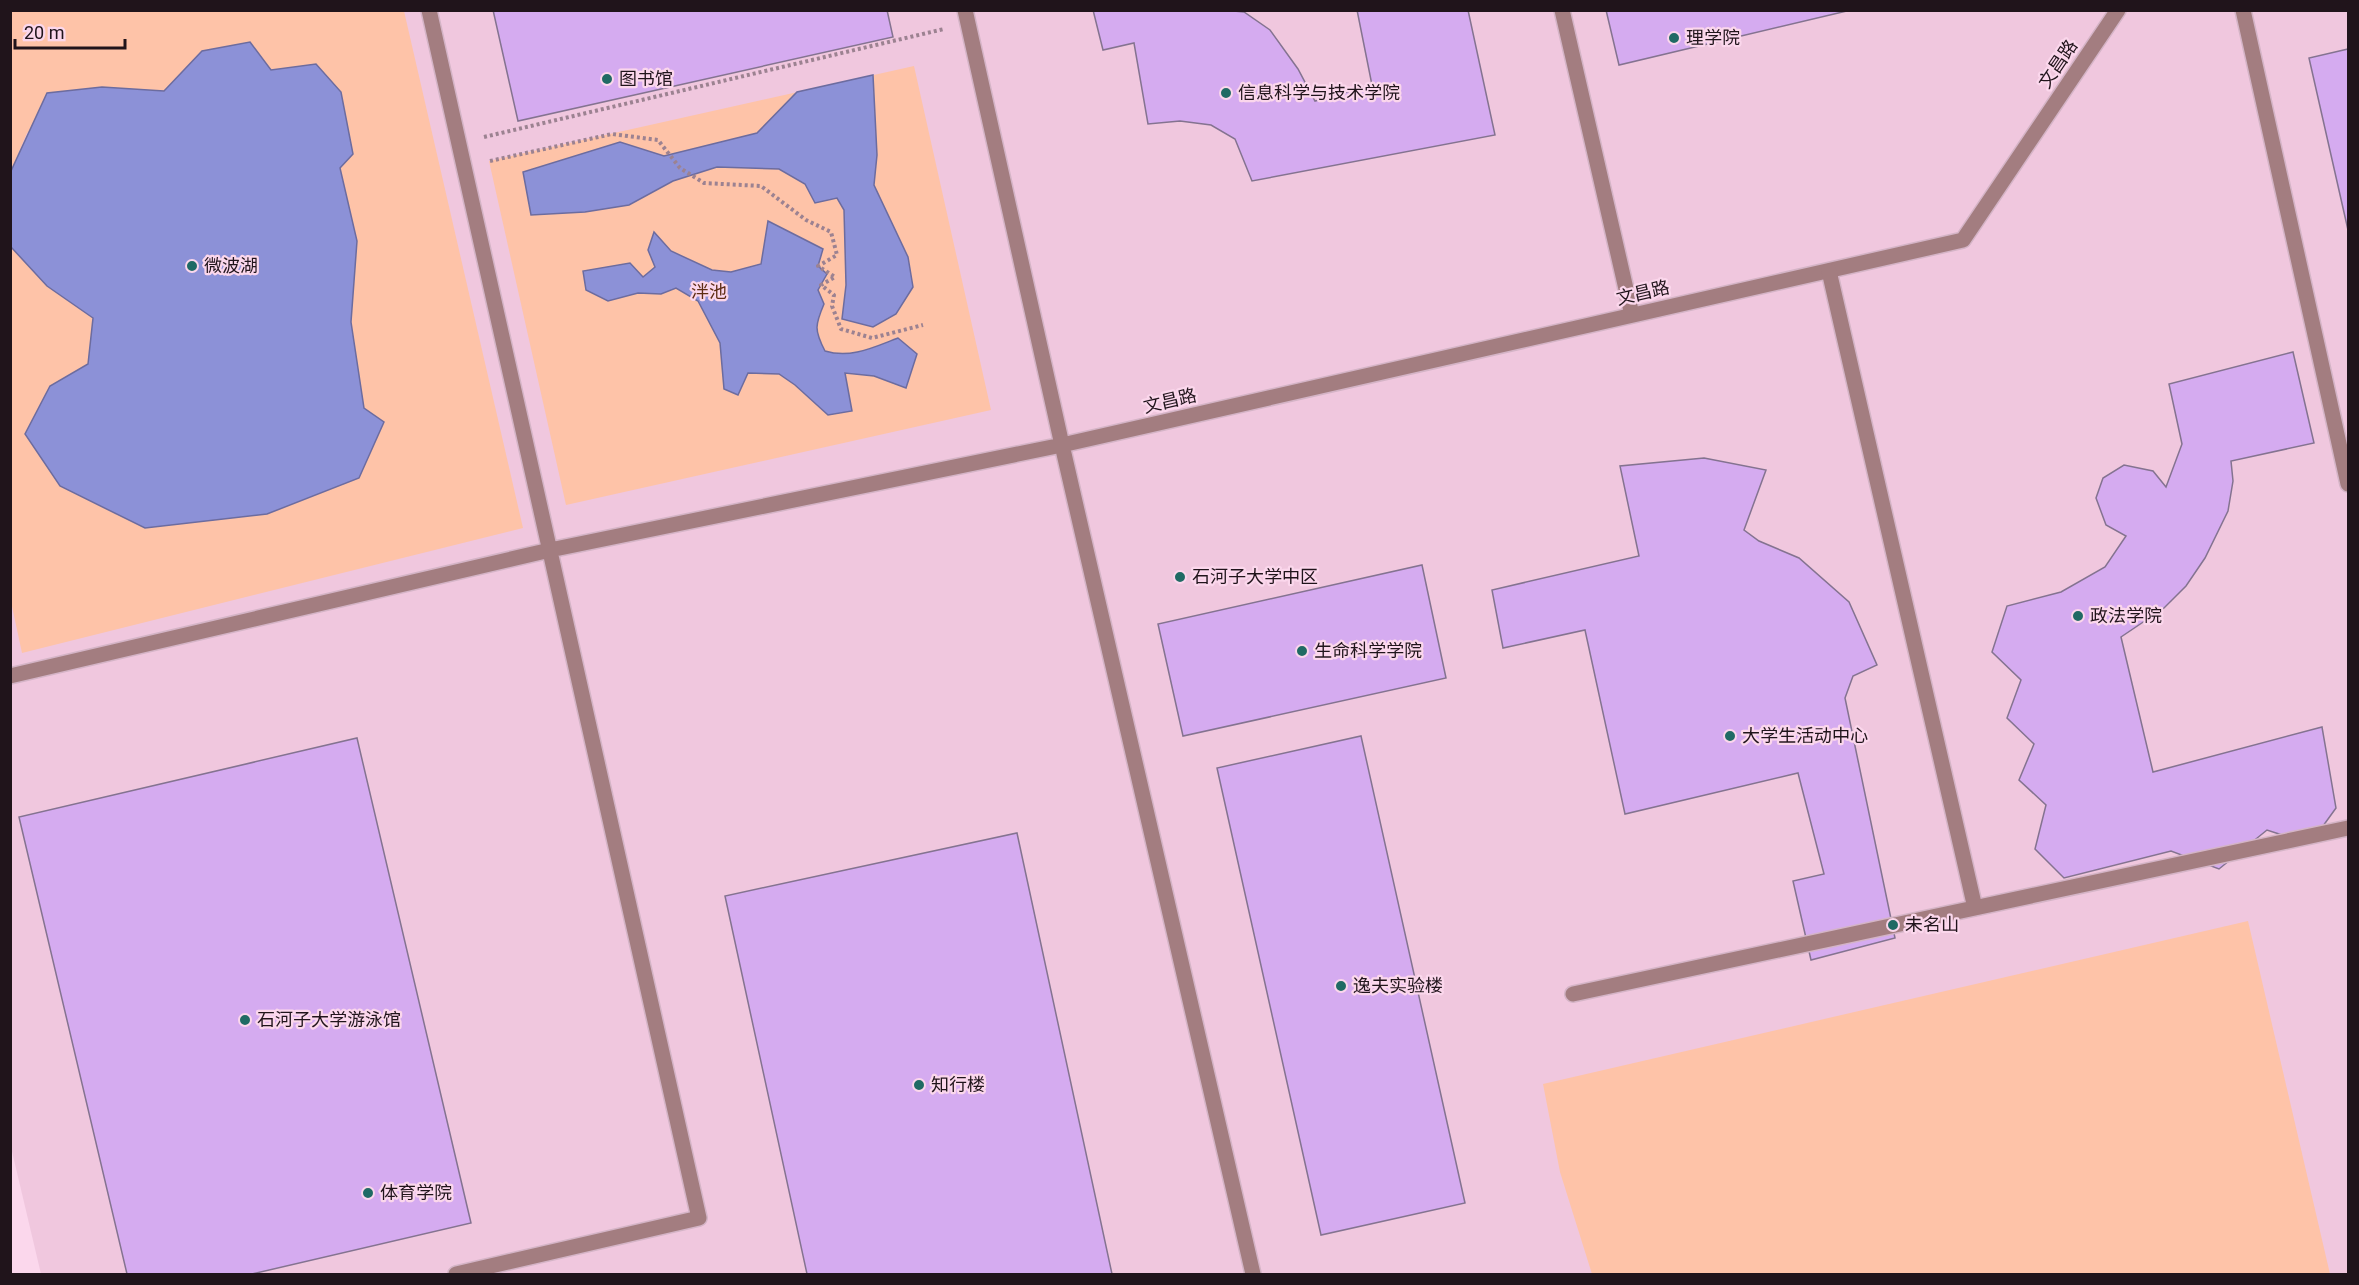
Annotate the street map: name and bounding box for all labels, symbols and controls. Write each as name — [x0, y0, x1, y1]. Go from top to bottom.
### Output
scale bar — [15, 12, 124, 50]
text: 20 m — [24, 22, 64, 43]
place label: 理学院 — [1686, 27, 1740, 48]
marker: 理学院 — [1667, 31, 1681, 45]
street label: 文昌路 — [2034, 35, 2081, 92]
place label: 图书馆 — [619, 68, 673, 89]
marker: 图书馆 — [600, 72, 614, 86]
place label: 信息科学与技术学院 — [1238, 82, 1400, 103]
marker: 信息科学与技术学院 — [1219, 86, 1233, 100]
place label: 微波湖 — [204, 255, 258, 276]
marker: 微波湖 — [185, 259, 199, 273]
street label: 文昌路 — [1614, 276, 1672, 309]
park label: 泮池 — [691, 281, 727, 302]
street label: 文昌路 — [1141, 384, 1199, 417]
place label: 石河子大学中区 — [1192, 566, 1318, 587]
marker: 石河子大学中区 — [1173, 570, 1187, 584]
place label: 政法学院 — [2090, 605, 2162, 626]
marker: 政法学院 — [2071, 609, 2085, 623]
place label: 生命科学学院 — [1314, 640, 1422, 661]
marker: 生命科学学院 — [1295, 644, 1309, 658]
place label: 大学生活动中心 — [1742, 725, 1868, 746]
marker: 大学生活动中心 — [1723, 729, 1737, 743]
place label: 未名山 — [1905, 914, 1959, 935]
marker: 未名山 — [1886, 918, 1900, 932]
place label: 逸夫实验楼 — [1353, 975, 1443, 996]
marker: 逸夫实验楼 — [1334, 979, 1348, 993]
place label: 石河子大学游泳馆 — [257, 1009, 401, 1030]
marker: 石河子大学游泳馆 — [238, 1013, 252, 1027]
place label: 知行楼 — [931, 1074, 985, 1095]
marker: 知行楼 — [912, 1078, 926, 1092]
place label: 体育学院 — [380, 1182, 452, 1203]
marker: 体育学院 — [361, 1186, 375, 1200]

